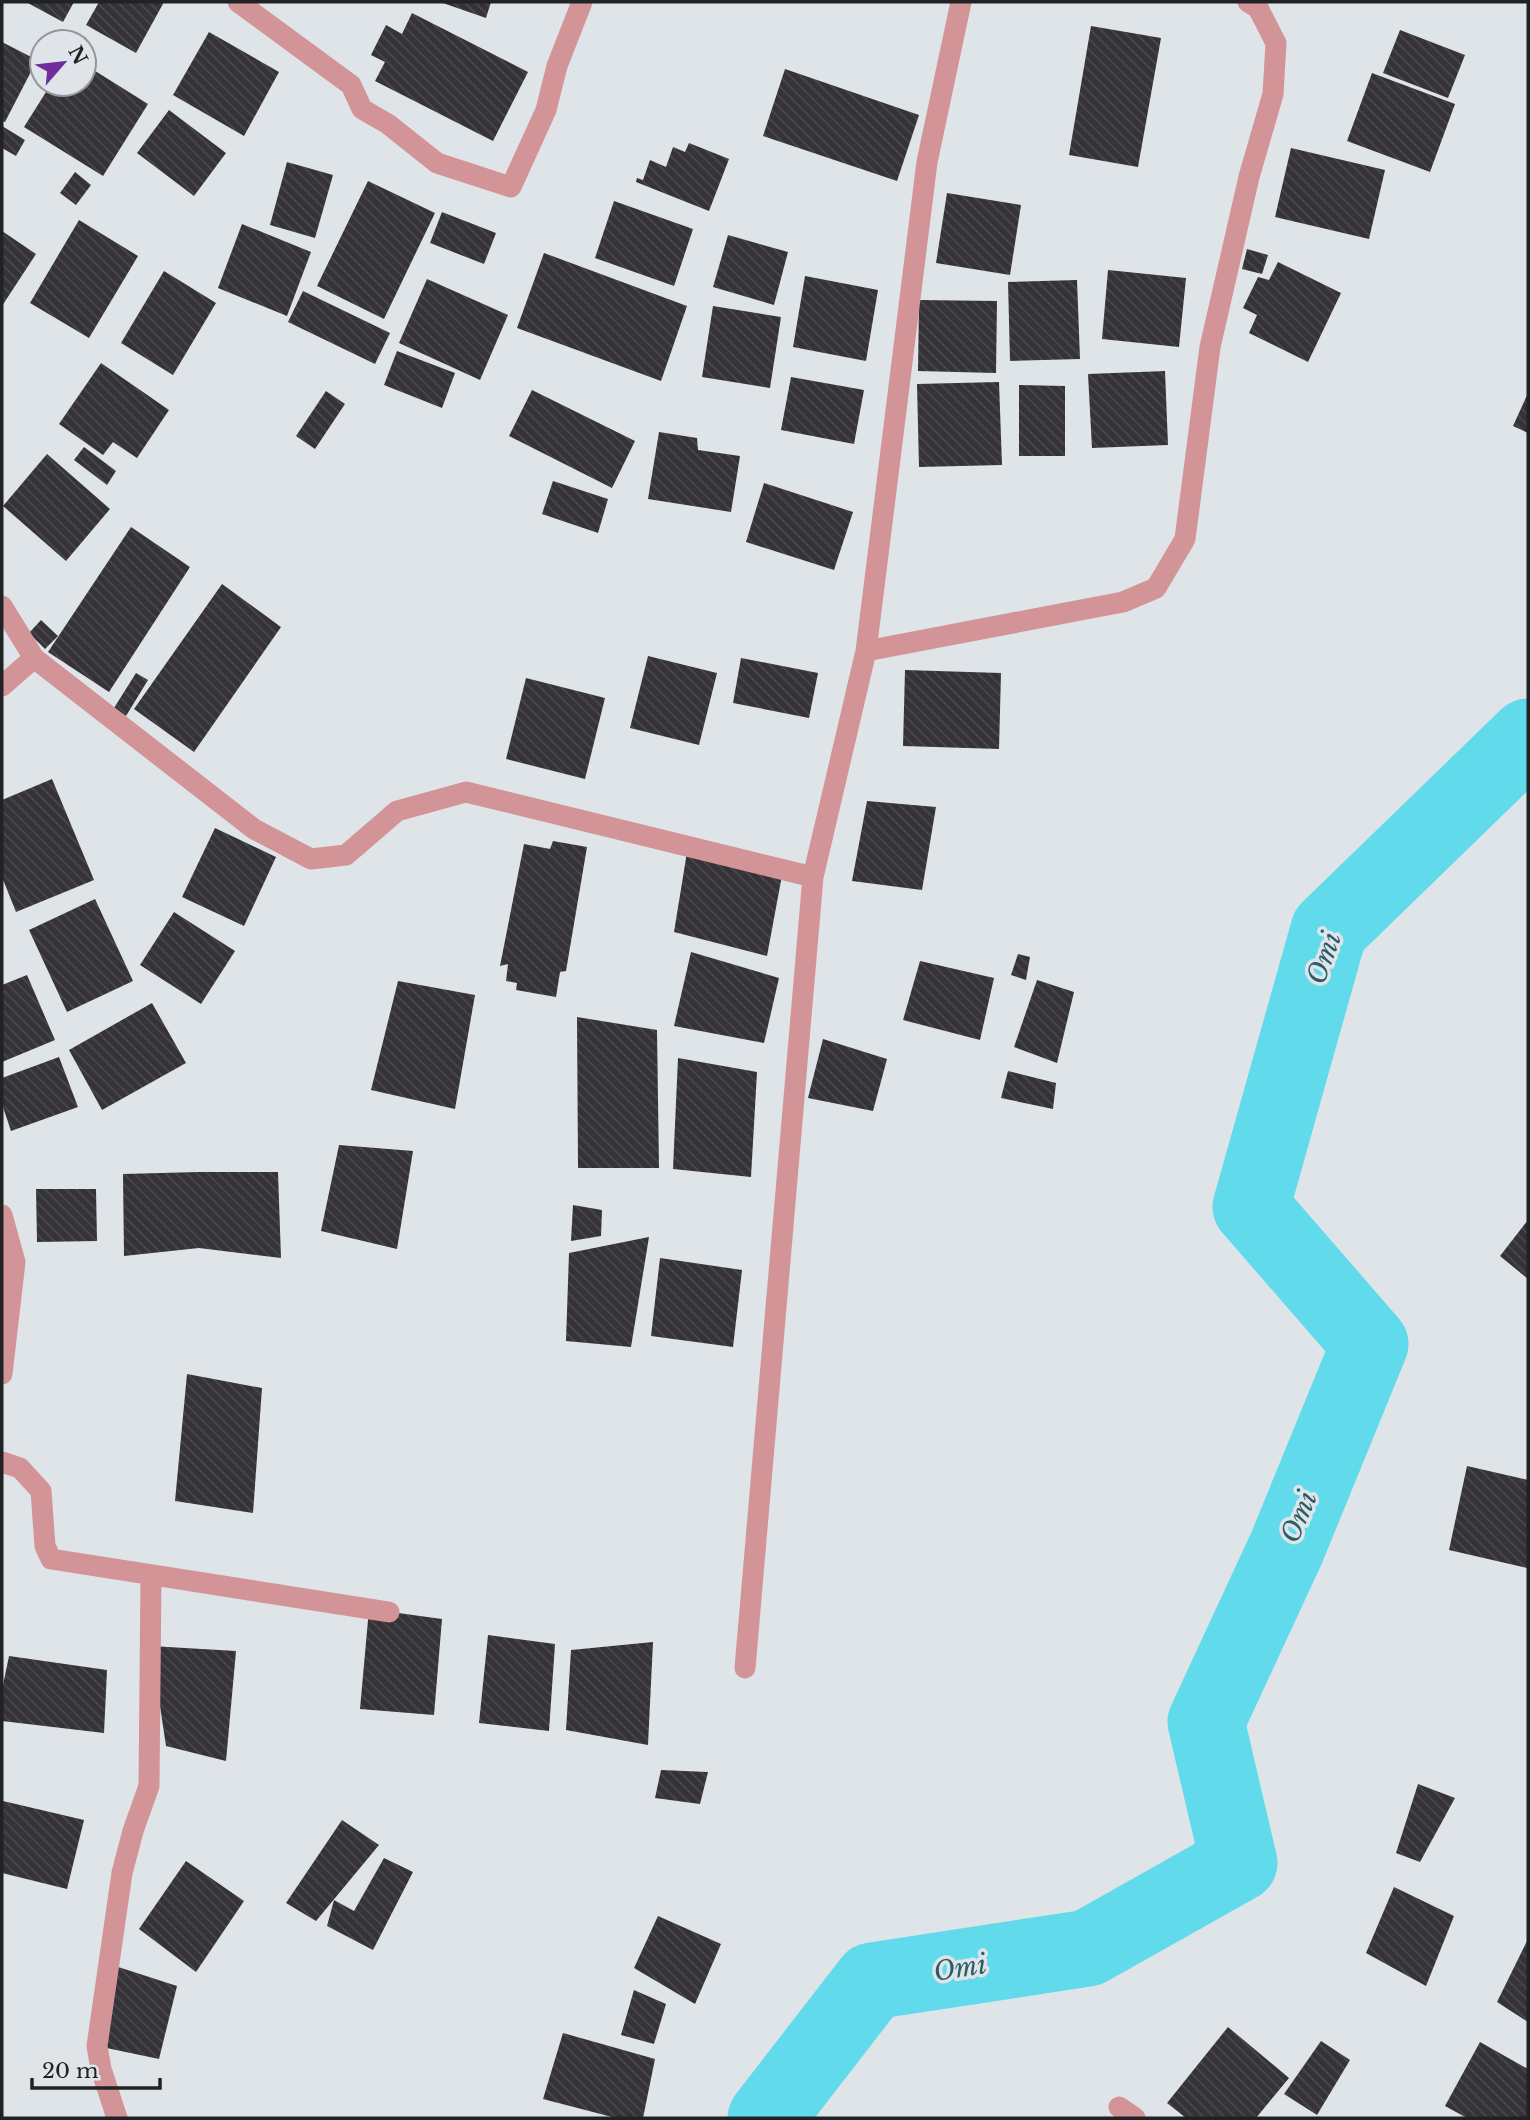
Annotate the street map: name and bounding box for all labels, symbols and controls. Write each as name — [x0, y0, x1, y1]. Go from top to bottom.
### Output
north arrow — [28, 28, 98, 98]
text: N — [63, 42, 92, 69]
water label: Omi — [1300, 928, 1348, 988]
water label: Omi — [1274, 1486, 1324, 1548]
water label: Omi — [931, 1948, 989, 1988]
scale bar — [32, 2046, 159, 2090]
text: 20 m — [42, 2058, 99, 2084]

